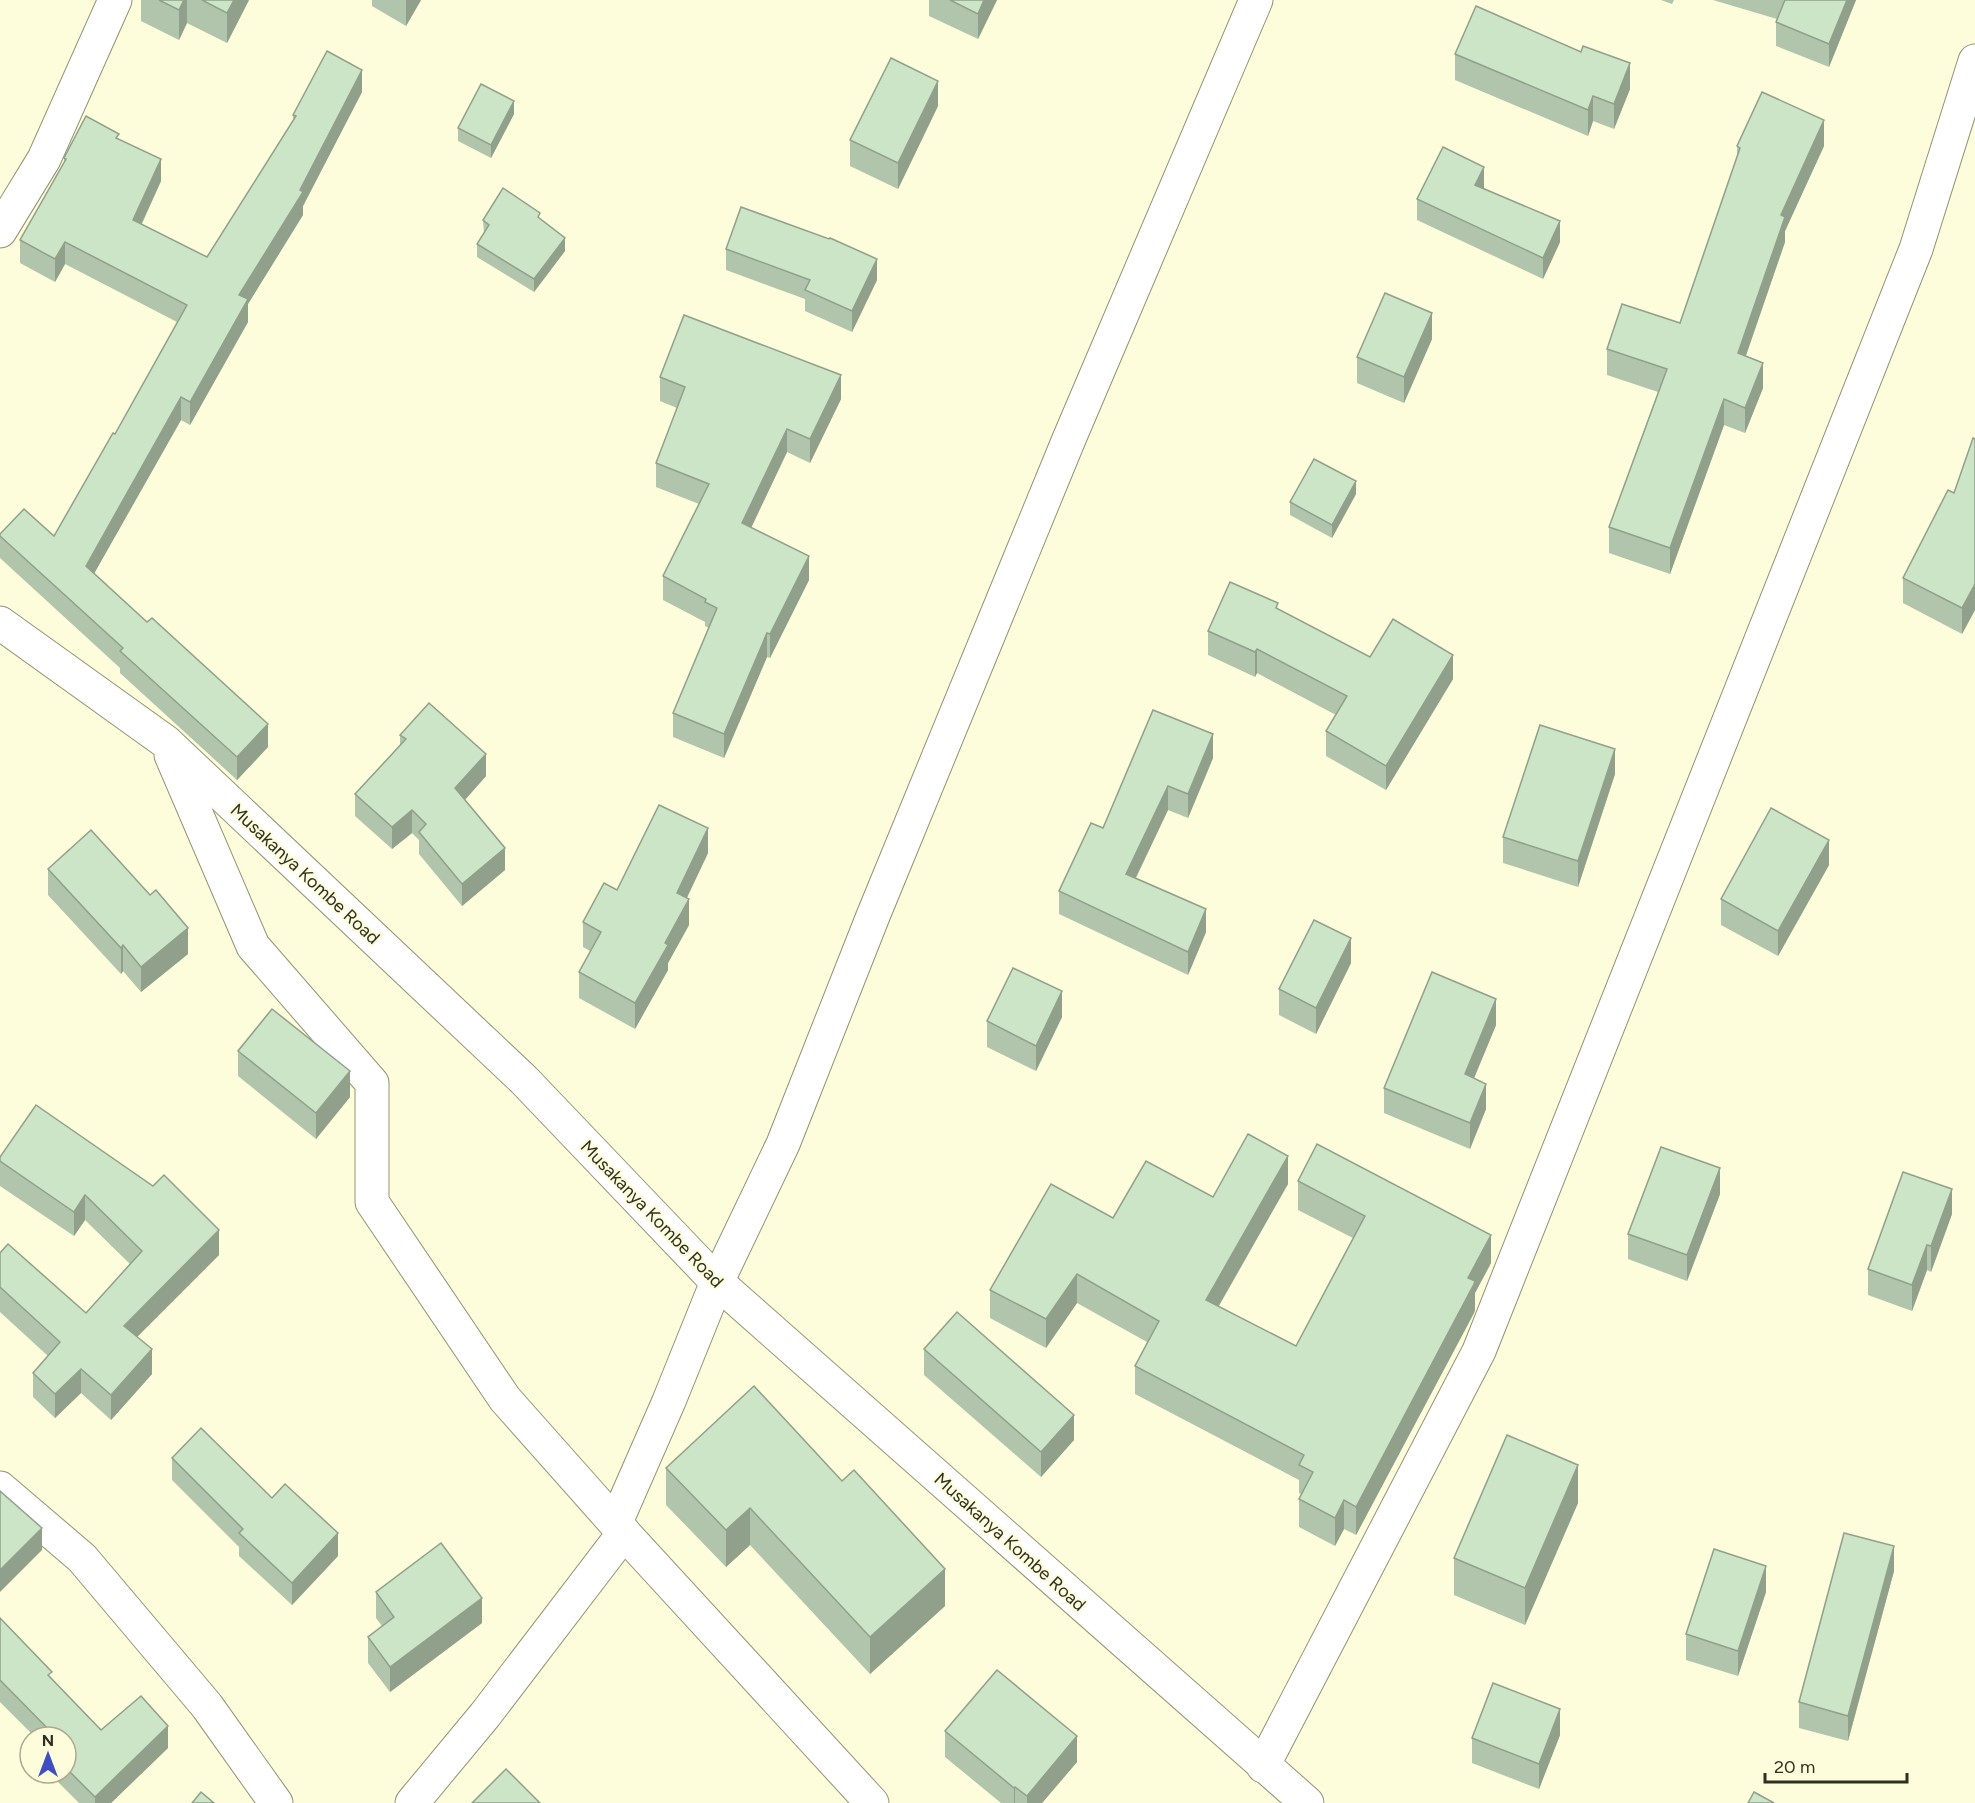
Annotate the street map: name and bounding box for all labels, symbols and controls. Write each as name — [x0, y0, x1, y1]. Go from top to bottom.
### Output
street label: Musakanya Kombe Road — [226, 799, 384, 949]
street label: Musakanya Kombe Road — [576, 1136, 728, 1292]
street label: Musakanya Kombe Road — [930, 1468, 1090, 1616]
north arrow — [18, 1725, 78, 1785]
text: N — [42, 1731, 54, 1750]
scale bar — [1765, 1746, 1908, 1784]
text: 20 m — [1774, 1756, 1815, 1778]

